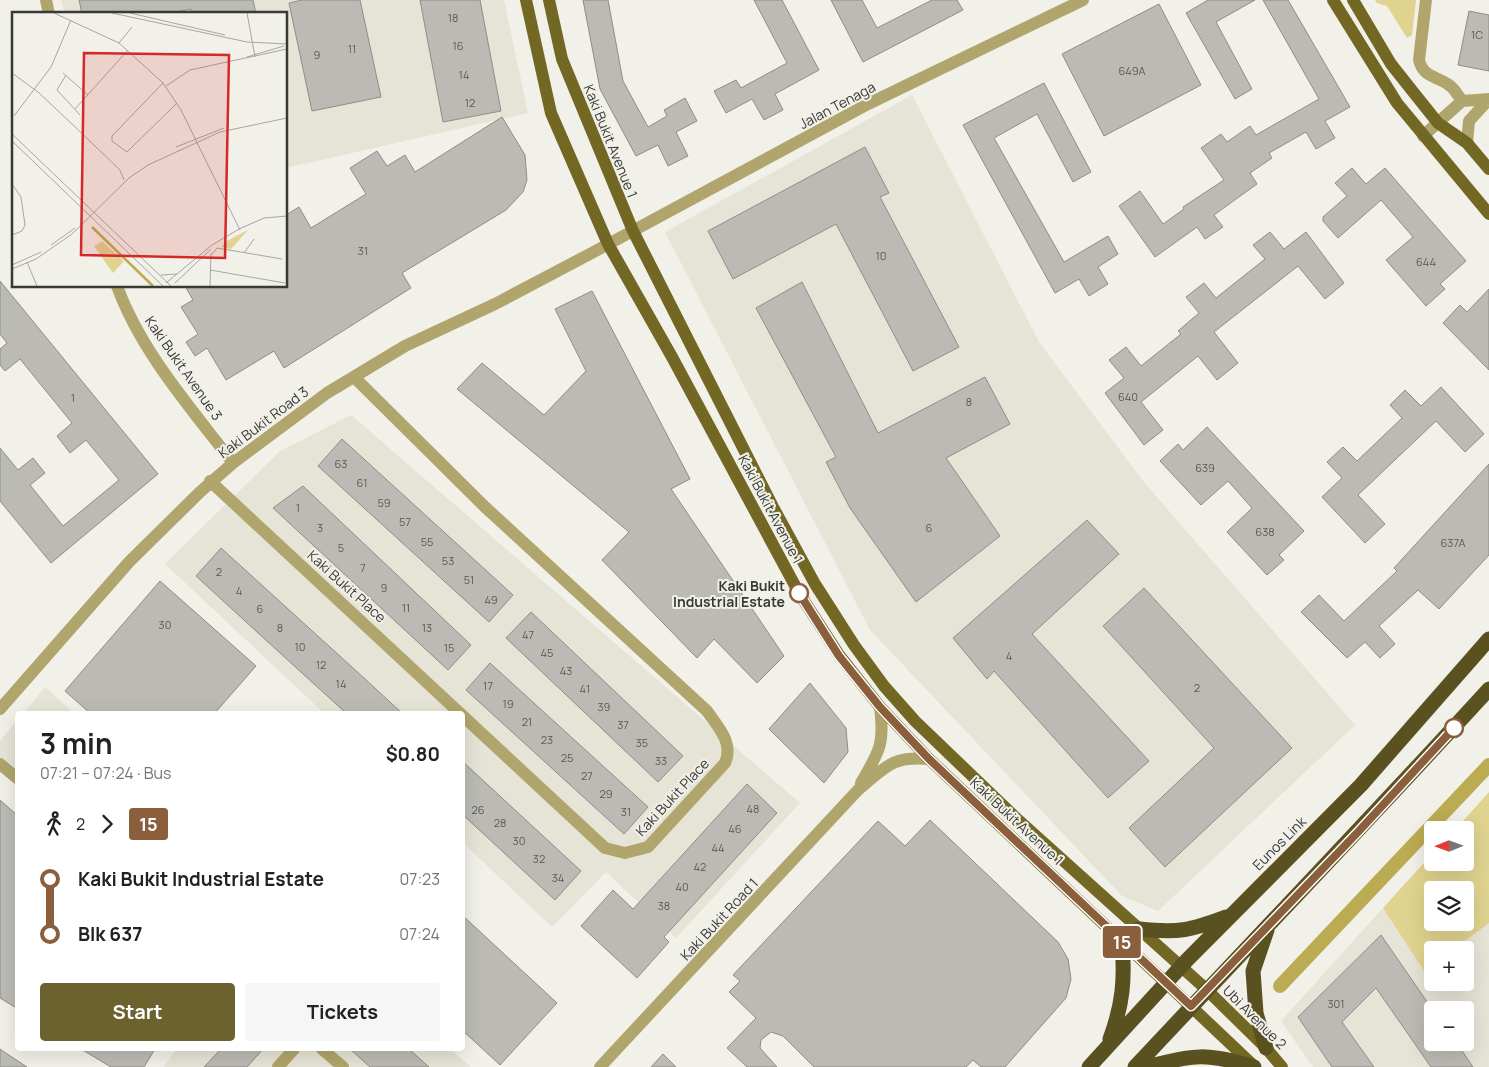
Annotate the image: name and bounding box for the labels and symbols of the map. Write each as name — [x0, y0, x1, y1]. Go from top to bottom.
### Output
house number: 18 — [448, 10, 458, 25]
inset map — [12, 12, 288, 288]
house number: 1C — [1471, 27, 1483, 42]
house number: 16 — [452, 38, 464, 53]
house number: 11 — [348, 41, 356, 56]
house number: 9 — [314, 47, 321, 62]
house number: 649A — [1119, 63, 1146, 78]
house number: 14 — [459, 67, 469, 82]
street label: Jalan Tenaga — [796, 77, 878, 133]
street label: Kaki Bukit Avenue 1 — [580, 81, 642, 201]
house number: 12 — [465, 95, 475, 110]
house number: 31 — [358, 243, 368, 258]
house number: 10 — [875, 248, 887, 263]
house number: 644 — [1416, 254, 1436, 269]
street label: Kaki Bukit Avenue 3 — [141, 312, 227, 424]
street label: Kaki Bukit Road 3 — [214, 382, 312, 462]
house number: 640 — [1118, 389, 1138, 404]
house number: 1 — [71, 390, 75, 405]
house number: 8 — [966, 394, 972, 409]
street label: Kaki Bukit Avenue 1 — [734, 451, 808, 567]
house number: 63 — [335, 456, 347, 471]
house number: 639 — [1195, 460, 1215, 475]
house number: 61 — [357, 475, 367, 490]
house number: 59 — [377, 495, 391, 510]
house number: 1 — [296, 500, 300, 515]
house number: 57 — [399, 514, 411, 529]
house number: 3 — [317, 520, 323, 535]
house number: 6 — [926, 520, 933, 535]
house number: 638 — [1255, 524, 1275, 539]
house number: 55 — [421, 534, 433, 549]
house number: 637A — [1441, 535, 1466, 550]
house number: 5 — [338, 540, 344, 555]
street label: Kaki Bukit Place — [304, 546, 390, 626]
house number: 53 — [442, 553, 454, 568]
house number: 7 — [360, 560, 366, 575]
house number: 2 — [216, 564, 222, 579]
house number: 51 — [464, 572, 474, 587]
place label: Kaki Bukit Industrial Estate — [673, 576, 785, 611]
house number: 9 — [381, 580, 388, 595]
house number: 4 — [236, 583, 242, 598]
marker: Kaki Bukit Industrial Estate — [789, 583, 809, 603]
house number: 49 — [484, 592, 498, 607]
house number: 11 — [402, 600, 410, 615]
house number: 6 — [257, 601, 264, 616]
house number: 30 — [159, 617, 171, 632]
house number: 8 — [277, 620, 283, 635]
house number: 13 — [422, 620, 432, 635]
house number: 47 — [522, 627, 534, 642]
house number: 10 — [294, 639, 306, 654]
house number: 15 — [444, 640, 454, 655]
house number: 45 — [541, 645, 553, 660]
house number: 4 — [1006, 648, 1012, 663]
house number: 12 — [316, 657, 326, 672]
house number: 43 — [560, 663, 572, 678]
house number: 14 — [336, 676, 346, 691]
house number: 17 — [483, 678, 493, 693]
house number: 2 — [1194, 680, 1200, 695]
house number: 41 — [580, 681, 590, 696]
house number: 19 — [502, 696, 514, 711]
house number: 39 — [598, 699, 611, 714]
house number: 21 — [522, 714, 532, 729]
house number: 37 — [617, 717, 629, 732]
unlabelled marker — [1444, 718, 1464, 738]
house number: 23 — [541, 732, 553, 747]
house number: 35 — [636, 735, 648, 750]
house number: 25 — [561, 750, 573, 765]
house number: 33 — [655, 753, 667, 768]
street label: Kaki Bukit Place — [631, 754, 713, 840]
house number: 27 — [581, 768, 593, 783]
street label: Kaki Bukit Avenue 1 — [966, 773, 1068, 869]
house number: 29 — [599, 786, 613, 801]
house number: 48 — [747, 801, 759, 816]
house number: 26 — [471, 802, 485, 817]
house number: 31 — [621, 804, 631, 819]
street label: Eunos Link — [1248, 811, 1311, 874]
house number: 28 — [494, 815, 506, 830]
house number: 46 — [728, 821, 742, 836]
north arrow — [1424, 821, 1474, 871]
house number: 30 — [513, 833, 525, 848]
house number: 44 — [711, 840, 725, 855]
house number: 32 — [533, 851, 545, 866]
house number: 42 — [694, 859, 706, 874]
house number: 34 — [552, 870, 564, 885]
street label: Kaki Bukit Road 1 — [676, 874, 762, 964]
house number: 40 — [675, 879, 689, 894]
house number: 38 — [658, 898, 670, 913]
line badge: 15 — [1100, 926, 1144, 958]
street label: Ubi Avenue 2 — [1219, 981, 1291, 1053]
house number: 301 — [1327, 996, 1345, 1011]

